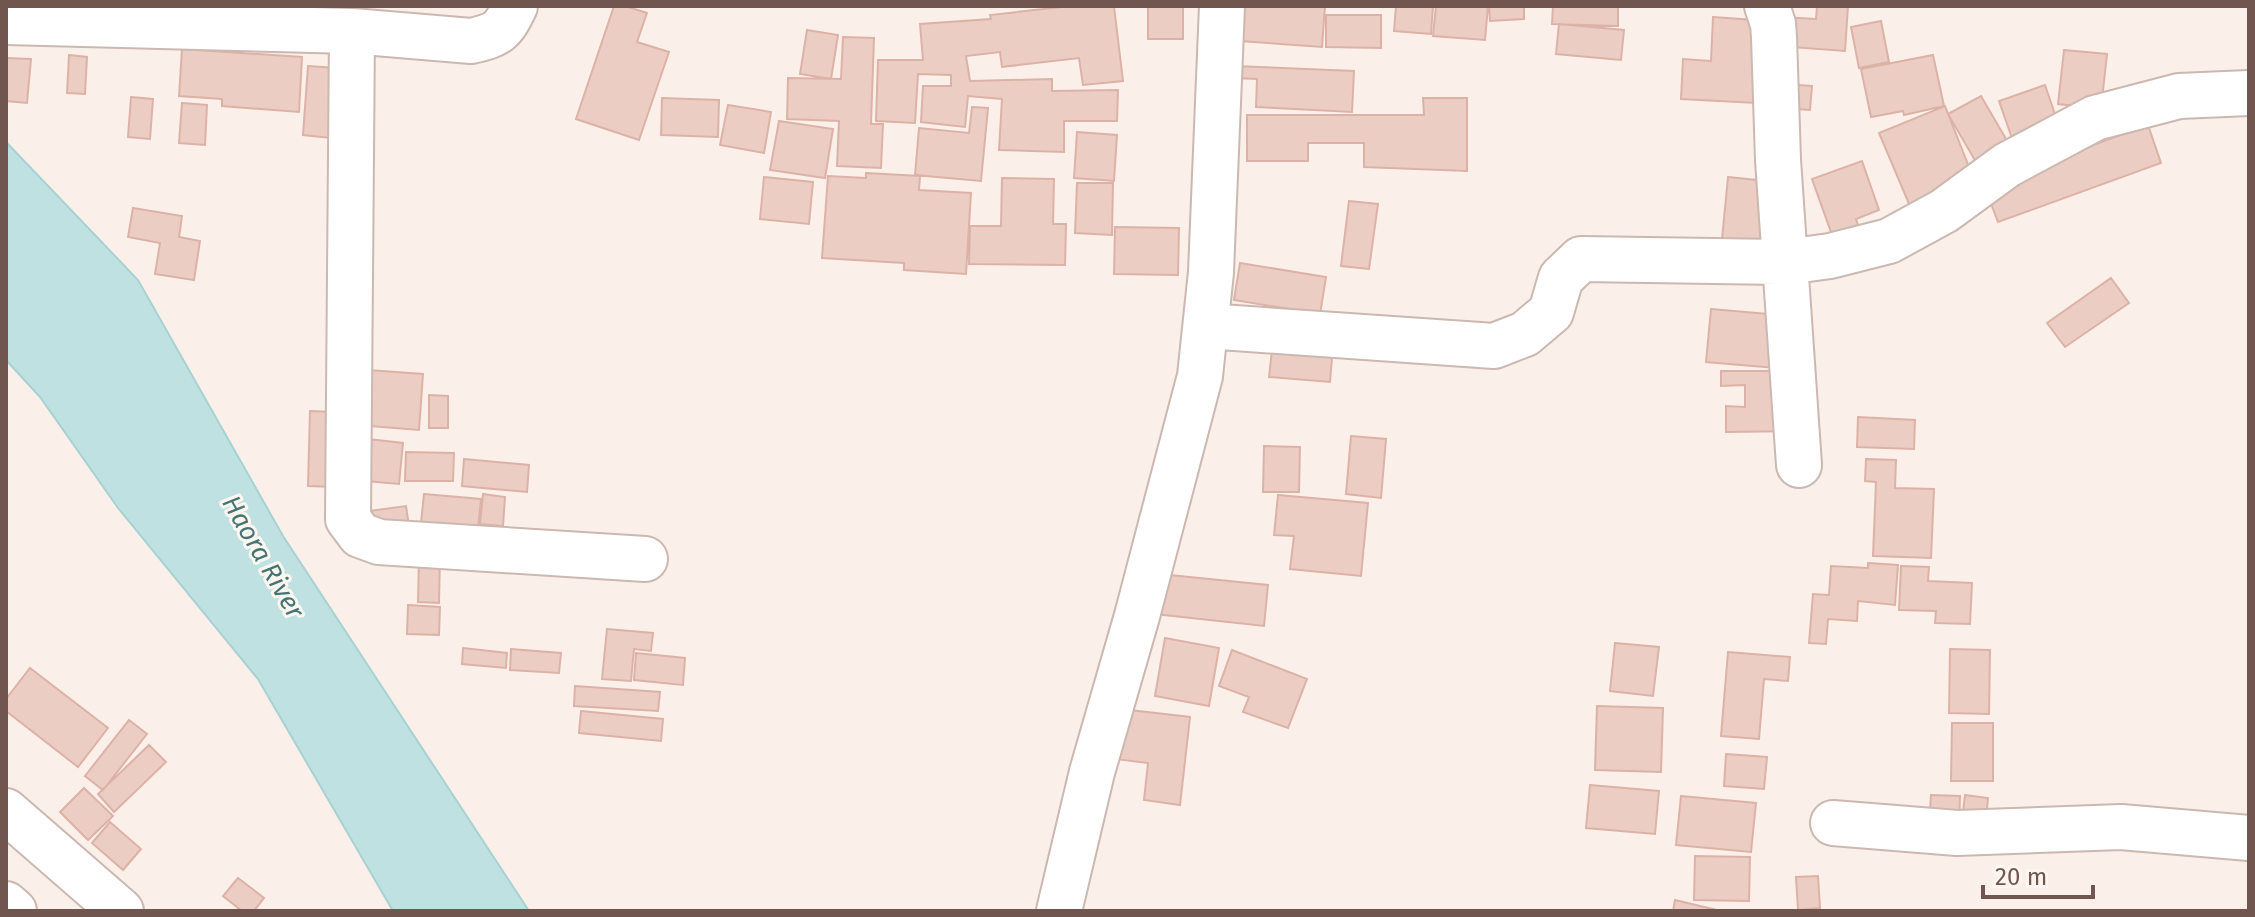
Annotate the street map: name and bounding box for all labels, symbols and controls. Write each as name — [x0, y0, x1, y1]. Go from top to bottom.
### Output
water label: Haora River — [215, 490, 311, 625]
scale bar — [1983, 849, 2093, 899]
text: 20 m — [1995, 863, 2047, 891]

